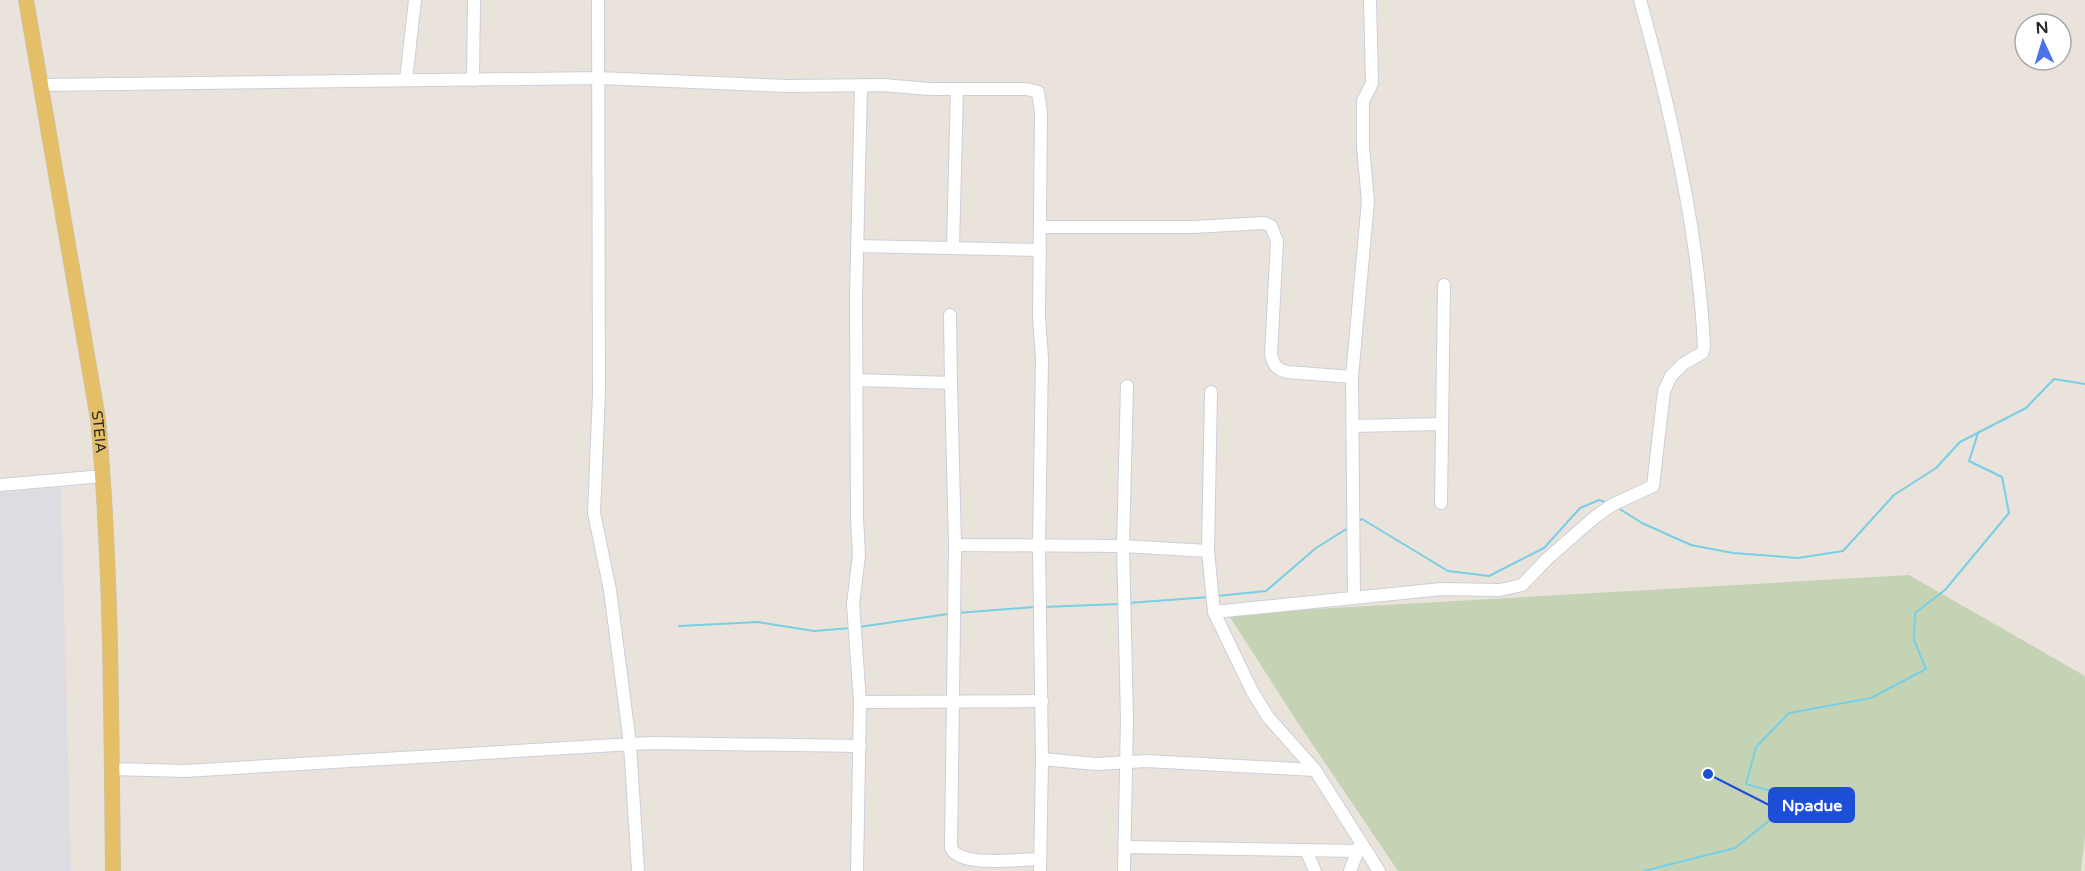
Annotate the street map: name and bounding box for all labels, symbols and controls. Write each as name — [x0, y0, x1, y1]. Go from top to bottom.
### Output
north arrow — [2013, 12, 2073, 72]
text: N — [2035, 18, 2049, 38]
street label: STEIA — [88, 409, 110, 454]
callout: Npadue — [1769, 788, 1854, 822]
text: Npadue — [1782, 796, 1842, 816]

